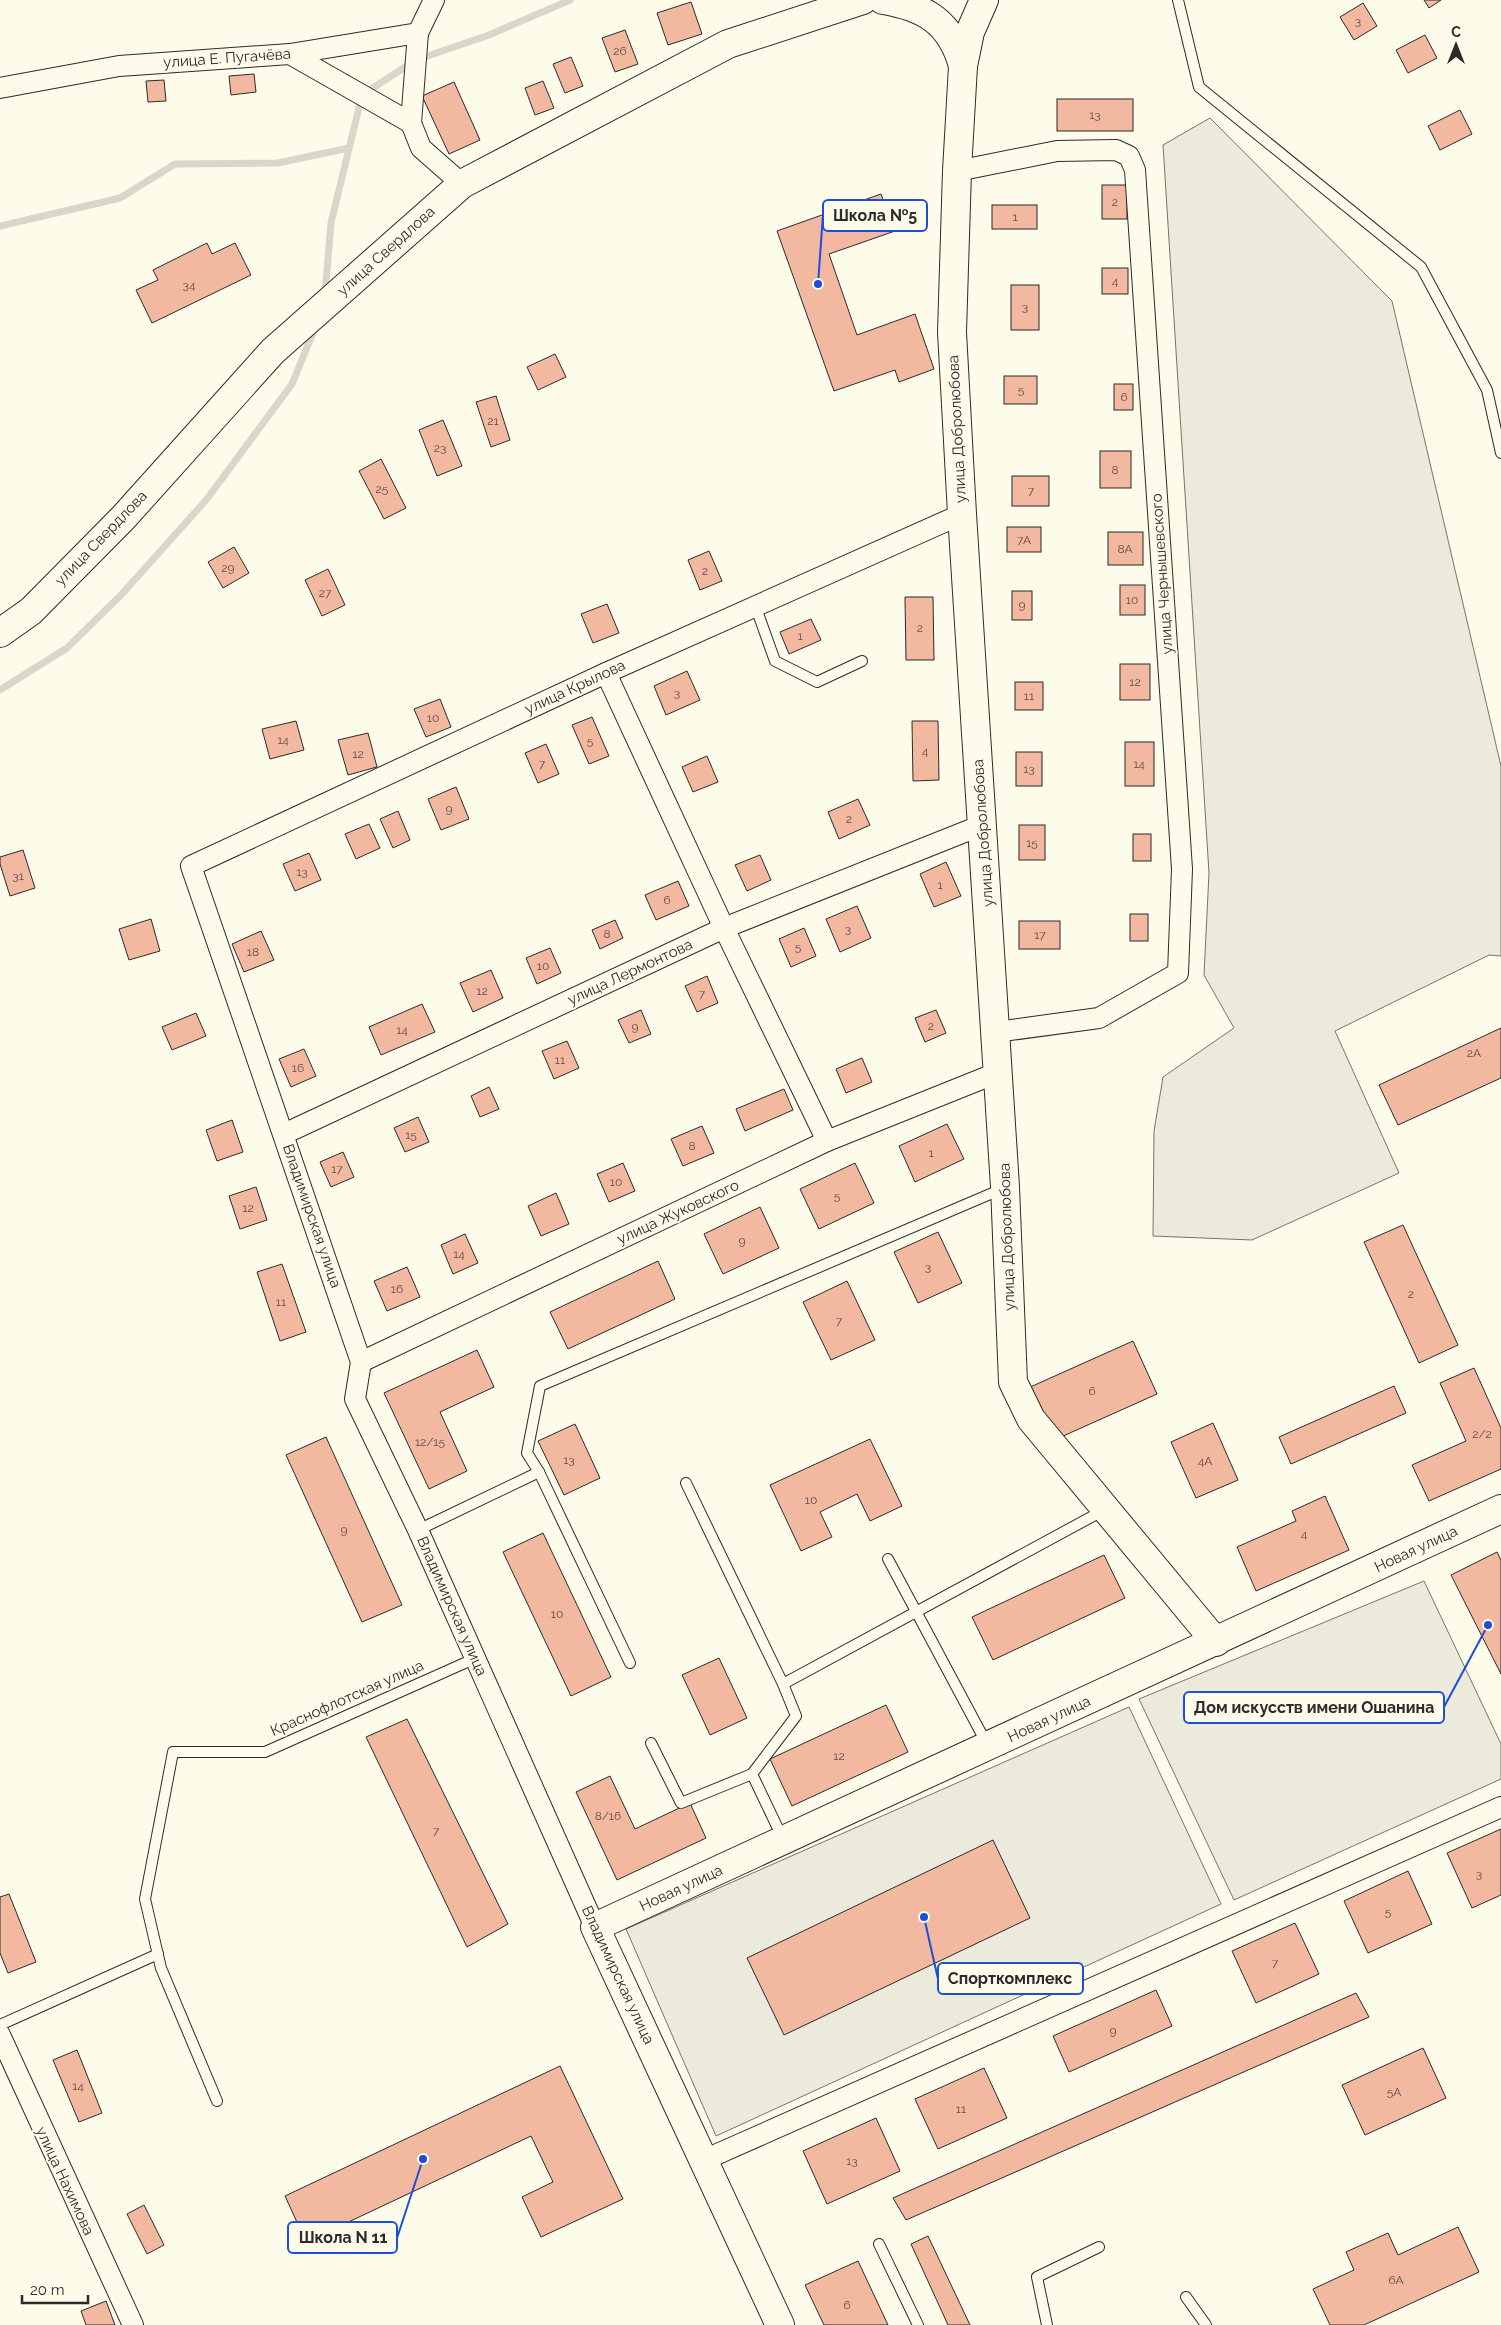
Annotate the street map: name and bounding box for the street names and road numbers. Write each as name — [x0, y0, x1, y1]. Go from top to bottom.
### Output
street label: улица Е. Пугачёва — [163, 45, 291, 71]
street label: улица Свердлова — [334, 202, 438, 300]
street label: улица Добролюбова — [944, 355, 970, 503]
street label: улица Свердлова — [51, 487, 151, 589]
street label: улица Чернышевского — [1147, 493, 1177, 655]
street label: улица Крылова — [522, 656, 628, 718]
street label: улица Добролюбова — [969, 758, 997, 908]
street label: улица Лермонтова — [565, 935, 695, 1009]
street label: Владимирская улица — [279, 1142, 345, 1290]
street label: улица Добролюбова — [995, 1163, 1019, 1311]
street label: улица Жуковского — [614, 1176, 742, 1248]
street label: Новая улица — [1372, 1522, 1460, 1576]
street label: Владимирская улица — [413, 1533, 491, 1679]
street label: Краснофлотская улица — [268, 1656, 426, 1740]
street label: Новая улица — [1005, 1692, 1093, 1746]
street label: Новая улица — [637, 1861, 725, 1915]
street label: Владимирская улица — [578, 1903, 658, 2047]
street label: улица Нахимова — [32, 2124, 98, 2238]

